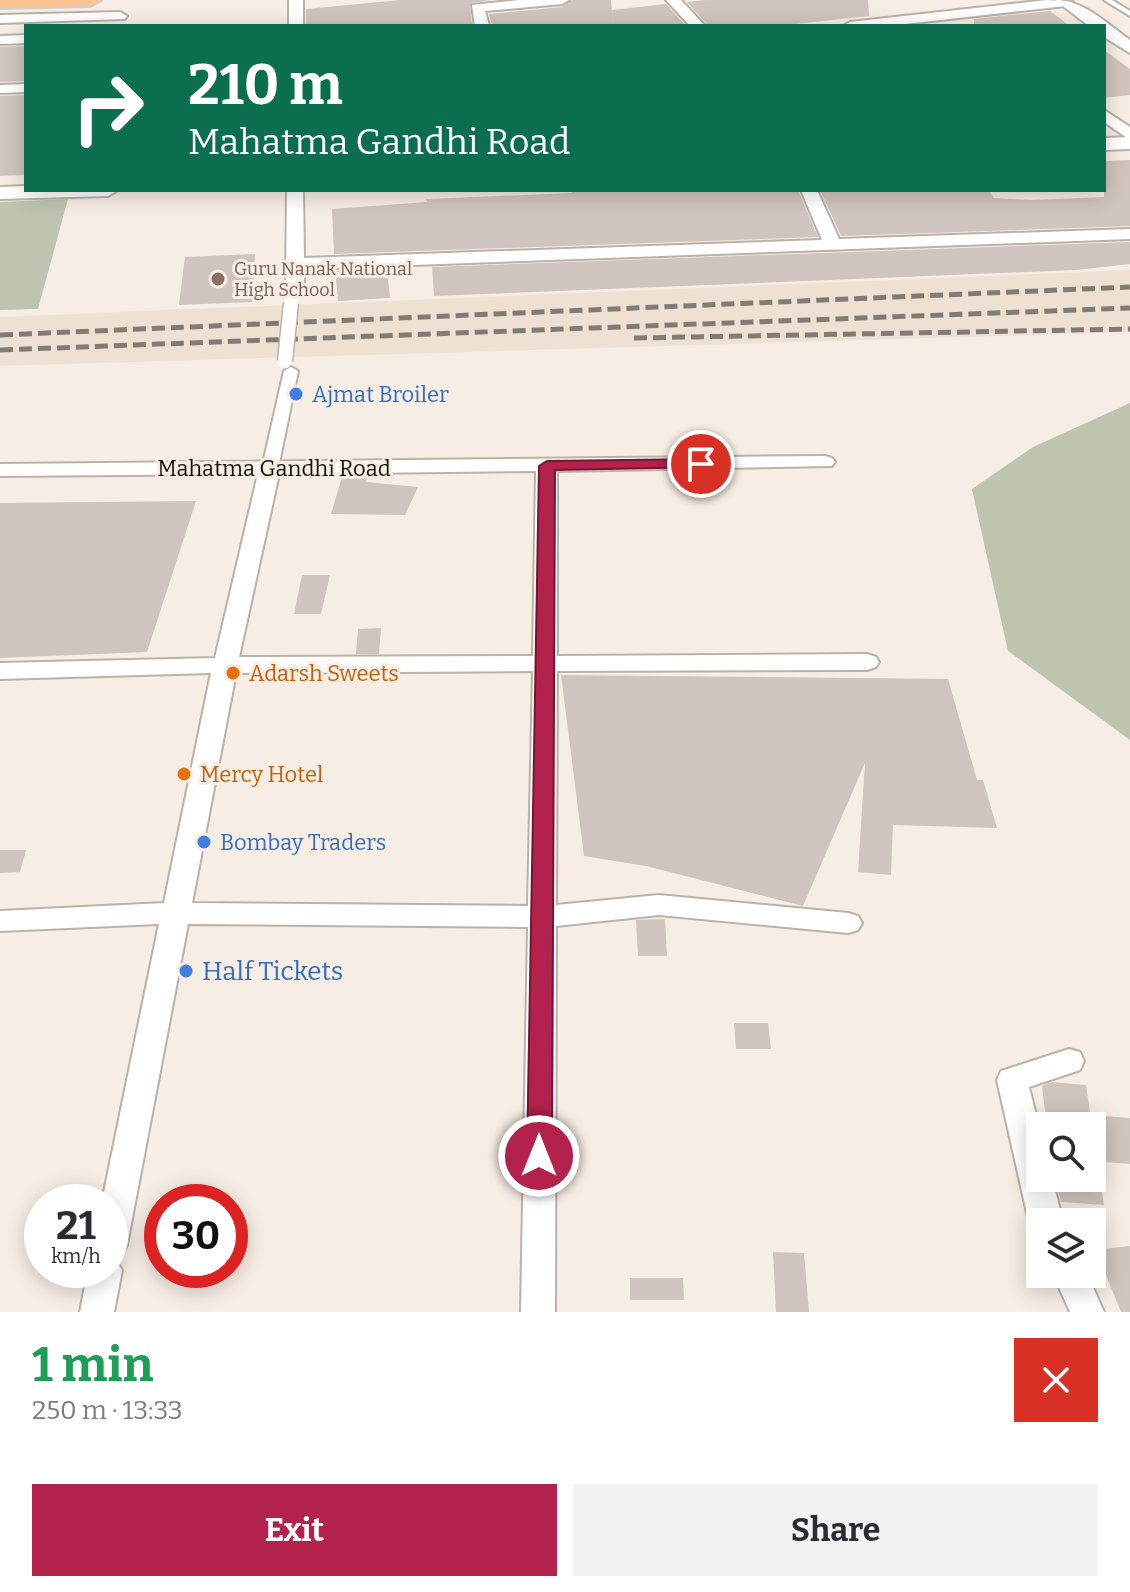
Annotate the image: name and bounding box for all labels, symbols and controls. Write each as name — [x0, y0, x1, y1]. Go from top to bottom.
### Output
text: 210 m — [188, 52, 343, 119]
icon: right — [56, 56, 160, 160]
text: Mahatma Gandhi Road — [188, 120, 570, 164]
place label: Guru Nanak National High School — [234, 258, 412, 301]
marker: Guru Nanak National High School — [209, 270, 227, 288]
place label: Ajmat Broiler — [312, 381, 449, 408]
marker: Ajmat Broiler — [287, 385, 305, 403]
pin — [667, 430, 735, 498]
icon: arrive — [679, 442, 723, 486]
street label: Mahatma Gandhi Road — [157, 455, 391, 482]
place label: Adarsh Sweets — [249, 660, 399, 687]
marker: Adarsh Sweets — [224, 664, 242, 682]
place label: Mercy Hotel — [200, 761, 323, 788]
marker: Mercy Hotel — [175, 765, 193, 783]
place label: Bombay Traders — [220, 829, 386, 856]
marker: Bombay Traders — [195, 833, 213, 851]
place label: Half Tickets — [202, 956, 343, 987]
marker: Half Tickets — [177, 962, 195, 980]
map controls — [1026, 1112, 1106, 1288]
button: search — [1026, 1112, 1106, 1192]
position arrow — [497, 1114, 581, 1198]
speed limit sign: 30 — [144, 1184, 248, 1288]
text: 21 — [56, 1202, 96, 1250]
button: layers — [1026, 1208, 1106, 1288]
text: km/h — [51, 1244, 101, 1268]
text: 1 min — [32, 1336, 153, 1394]
button: close — [1014, 1338, 1098, 1422]
text: 250 m · 13:33 — [32, 1395, 183, 1426]
button: Exit — [32, 1484, 557, 1576]
button: Share — [573, 1484, 1098, 1576]

